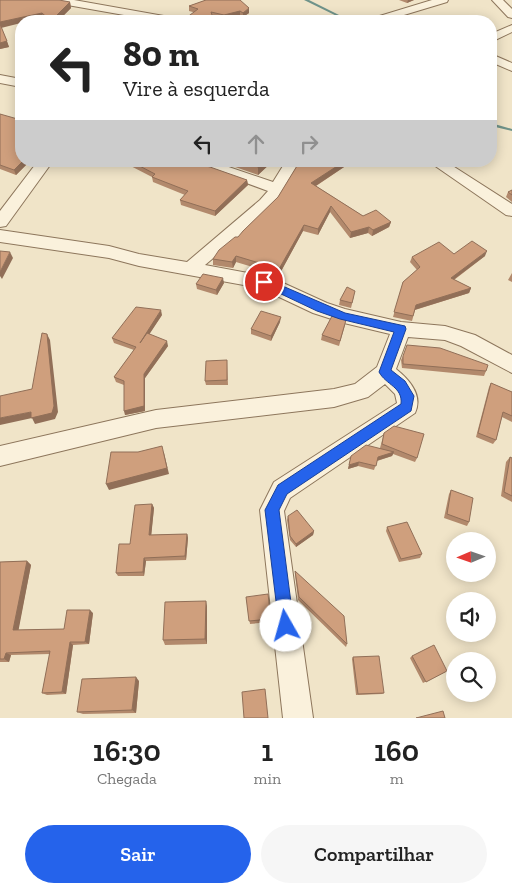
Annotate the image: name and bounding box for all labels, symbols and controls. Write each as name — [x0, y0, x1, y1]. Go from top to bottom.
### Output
text: 80 m — [123, 33, 199, 75]
icon: left — [40, 35, 105, 100]
text: Vire à esquerda — [123, 75, 270, 102]
icon: left — [189, 130, 217, 158]
icon: ahead — [242, 130, 270, 158]
icon: right — [295, 130, 323, 158]
pin — [243, 261, 285, 303]
icon: arrive — [250, 268, 278, 296]
north arrow — [446, 532, 496, 582]
map controls — [446, 532, 496, 702]
button: sound — [446, 592, 496, 642]
position arrow — [259, 599, 311, 651]
button: search — [446, 652, 496, 702]
text: 16:30 — [93, 733, 161, 769]
text: 1 — [261, 733, 273, 769]
text: 160 — [374, 733, 419, 769]
text: Chegada — [97, 769, 157, 788]
text: min — [254, 769, 281, 788]
text: m — [390, 769, 403, 788]
button: Sair — [25, 825, 251, 883]
button: Compartilhar — [261, 825, 487, 883]

